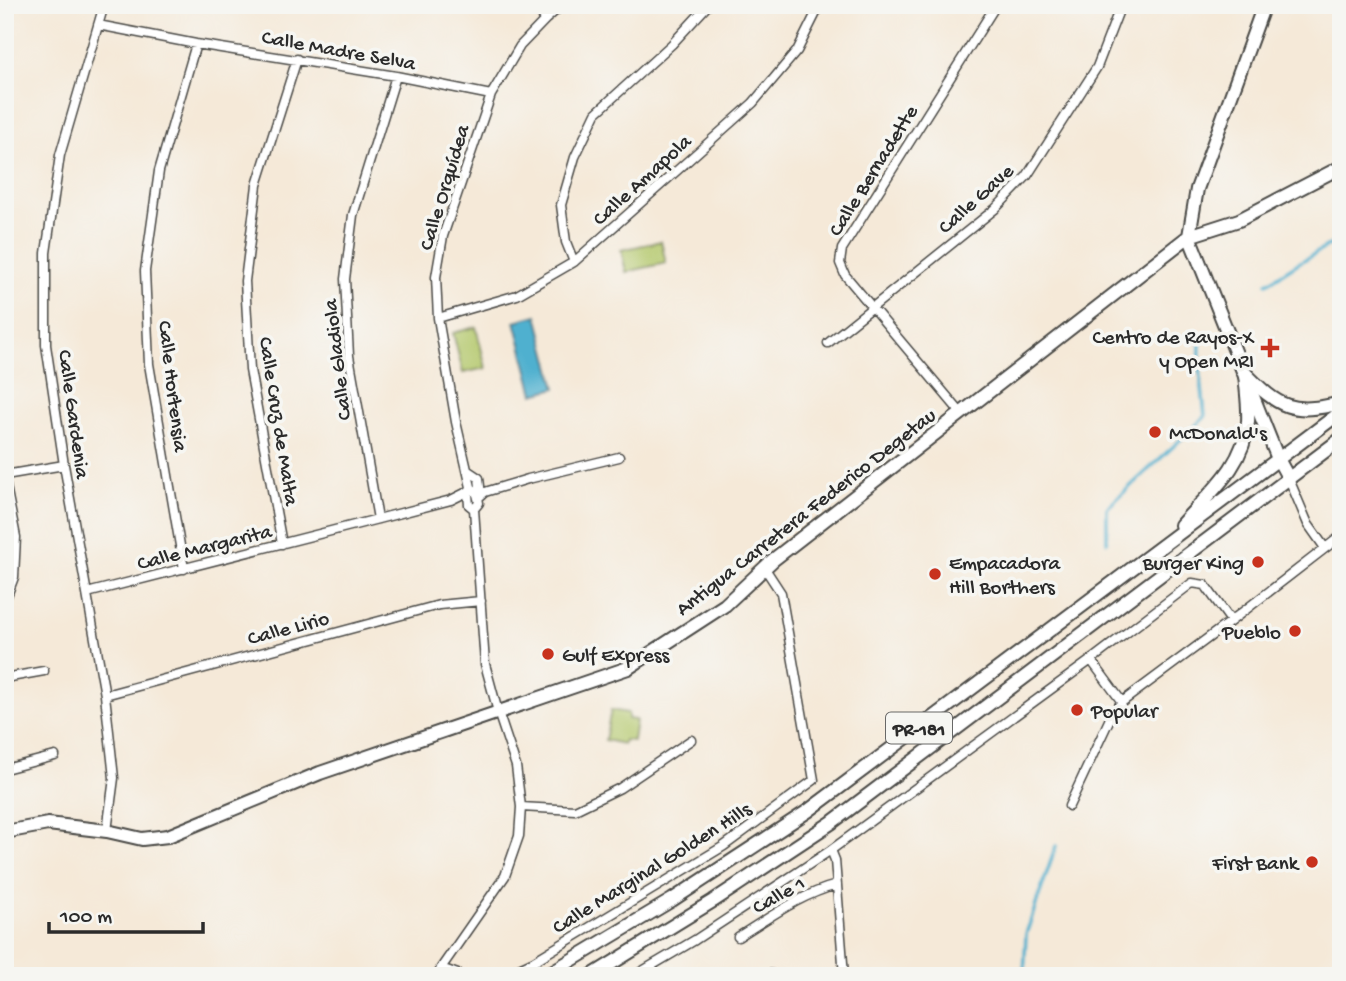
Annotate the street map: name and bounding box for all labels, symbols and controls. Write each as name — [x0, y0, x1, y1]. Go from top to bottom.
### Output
street label: Calle Madre Selva — [259, 27, 419, 79]
street label: Calle Bernadette — [825, 101, 926, 242]
street label: Calle Orquídea — [415, 121, 478, 254]
street label: Calle Amapola — [589, 130, 699, 233]
street label: Calle Gave — [934, 159, 1021, 241]
street label: Calle Gladiola — [319, 296, 359, 421]
street label: Calle Hortensia — [150, 320, 191, 455]
place label: Centro de Rayos-X y Open MRI — [1092, 327, 1255, 376]
street label: Calle Cruz de Malta — [251, 336, 302, 509]
marker: Centro de Rayos-X y Open MRI — [1260, 338, 1280, 358]
street label: Calle Gardenia — [50, 348, 93, 482]
street label: Antigua Carretera Federico Degetau — [672, 404, 942, 623]
place label: McDonald's — [1169, 423, 1268, 448]
marker: McDonald's — [1147, 424, 1163, 440]
street label: Calle Margarita — [135, 520, 276, 578]
place label: Empacadora Hill Borthers — [949, 553, 1061, 602]
place label: Burger King — [1142, 553, 1244, 578]
marker: Burger King — [1250, 554, 1266, 570]
marker: Empacadora Hill Borthers — [927, 566, 943, 582]
street label: Calle Lirio — [245, 608, 332, 653]
place label: Pueblo — [1221, 622, 1281, 647]
marker: Pueblo — [1287, 623, 1303, 639]
place label: Gulf Express — [562, 645, 671, 670]
marker: Gulf Express — [540, 646, 556, 662]
place label: Popular — [1090, 701, 1159, 726]
marker: Popular — [1069, 702, 1085, 718]
road number: PR-181 — [886, 712, 952, 744]
street label: Calle Marginal Golden Hills — [549, 798, 758, 941]
place label: First Bank — [1211, 853, 1301, 878]
marker: First Bank — [1304, 854, 1320, 870]
street label: Calle 1 — [749, 872, 811, 922]
scale bar — [49, 890, 203, 934]
text: 100 m — [59, 906, 112, 931]

